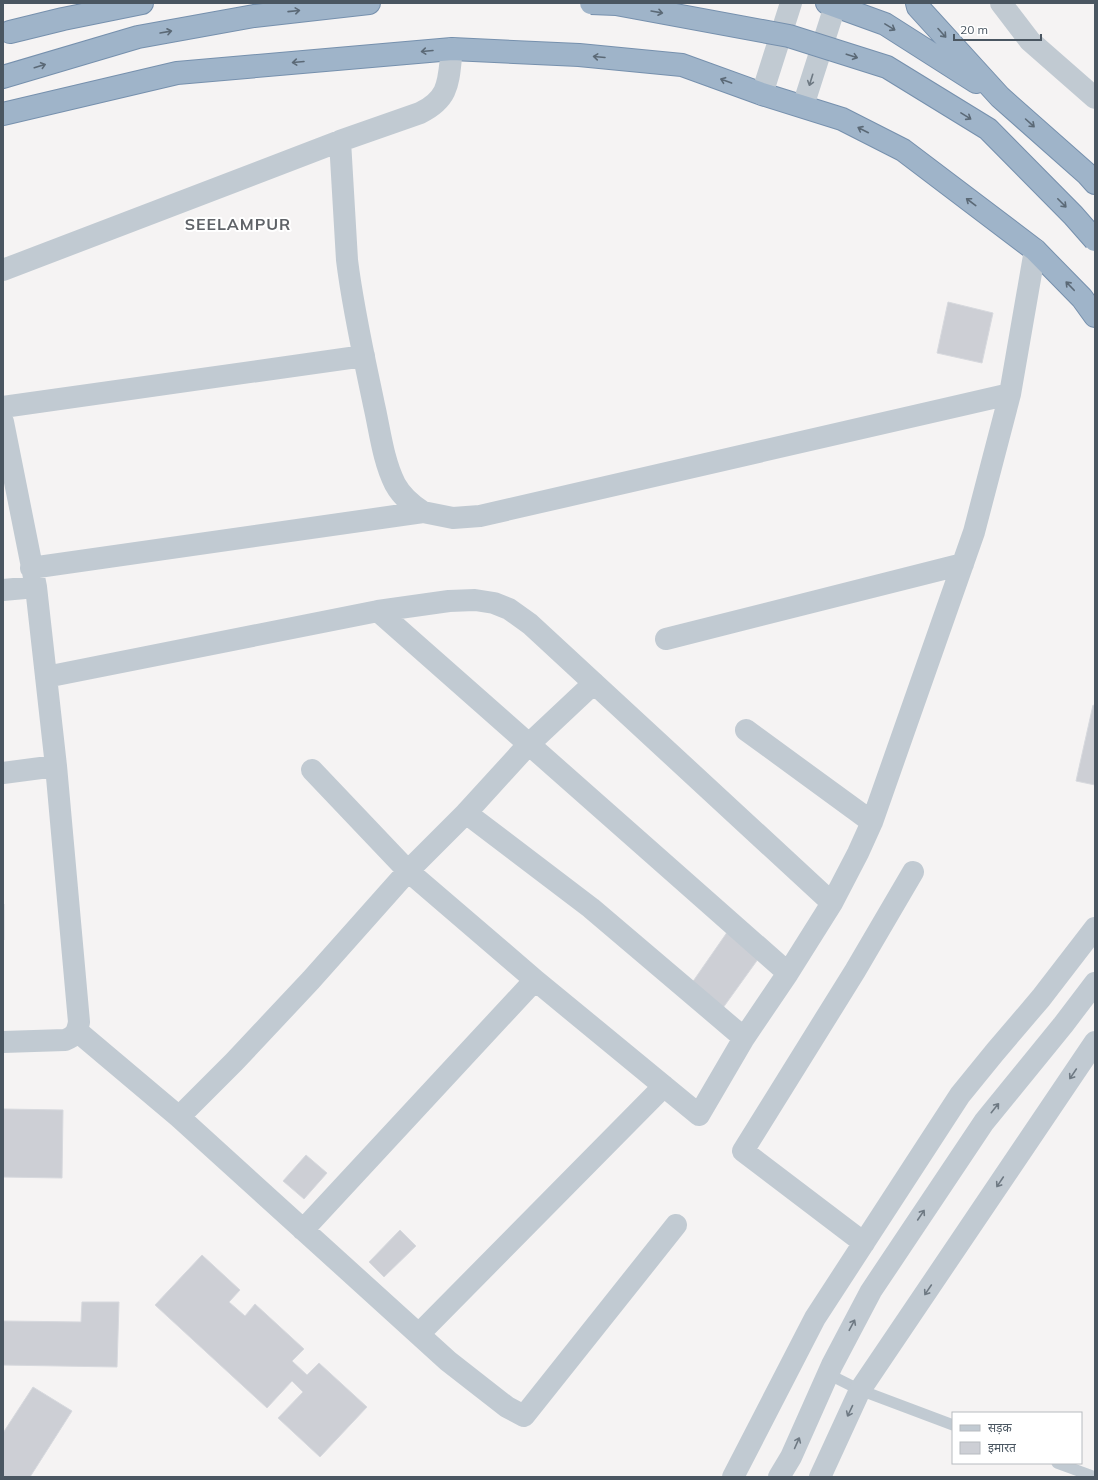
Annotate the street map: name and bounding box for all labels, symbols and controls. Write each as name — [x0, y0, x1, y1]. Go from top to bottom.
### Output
one-way arrow — [287, 8, 300, 15]
one-way arrow — [650, 8, 663, 16]
scale bar — [954, 16, 1041, 42]
text: 20 m — [960, 22, 988, 37]
one-way arrow — [884, 23, 895, 31]
one-way arrow — [159, 27, 172, 35]
one-way arrow — [937, 28, 946, 38]
one-way arrow — [421, 48, 434, 55]
one-way arrow — [593, 53, 606, 61]
one-way arrow — [845, 53, 858, 60]
one-way arrow — [292, 59, 305, 66]
one-way arrow — [34, 62, 47, 69]
one-way arrow — [807, 73, 814, 86]
one-way arrow — [720, 76, 732, 84]
one-way arrow — [960, 112, 972, 120]
one-way arrow — [1024, 119, 1035, 128]
one-way arrow — [858, 126, 870, 133]
one-way arrow — [966, 198, 977, 206]
one-way arrow — [1057, 198, 1067, 208]
district label: SEELAMPUR — [185, 214, 291, 234]
one-way arrow — [1065, 281, 1075, 291]
one-way arrow — [1069, 1068, 1077, 1079]
one-way arrow — [991, 1103, 1000, 1114]
one-way arrow — [996, 1176, 1004, 1187]
one-way arrow — [917, 1210, 925, 1221]
one-way arrow — [924, 1284, 932, 1295]
one-way arrow — [849, 1319, 857, 1331]
one-way arrow — [846, 1404, 854, 1416]
legend — [952, 1412, 1082, 1464]
text: सड़क — [988, 1420, 1013, 1435]
one-way arrow — [794, 1437, 801, 1449]
text: इमारत — [988, 1440, 1017, 1455]

